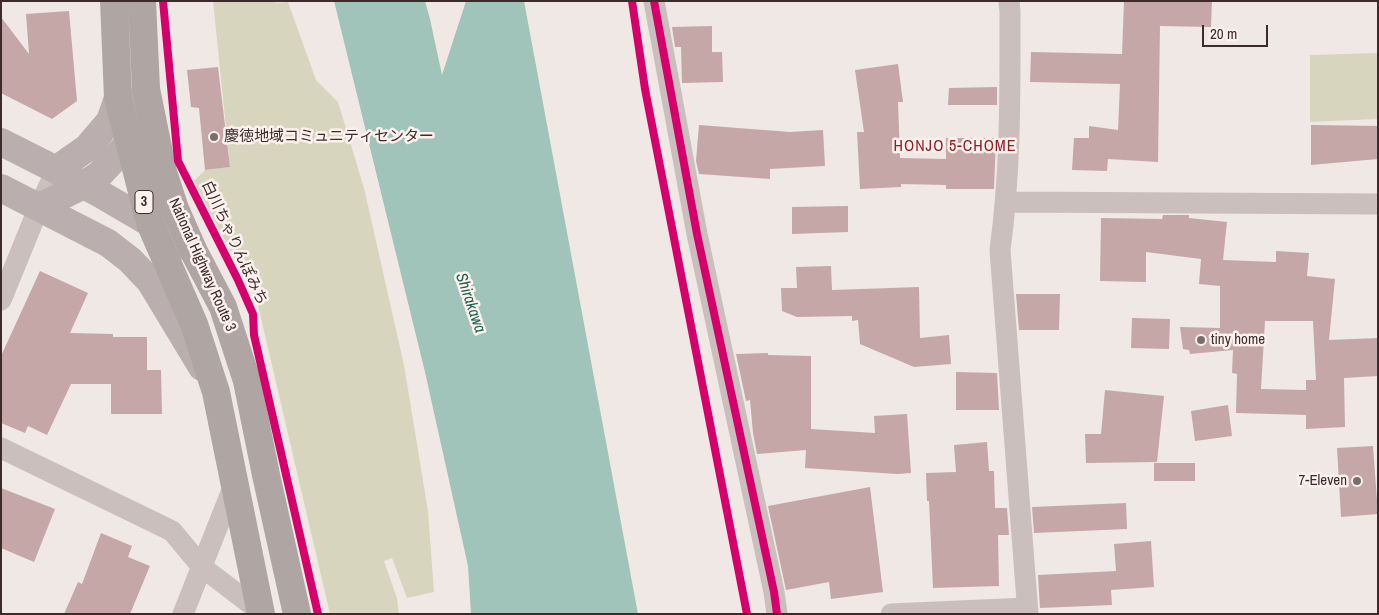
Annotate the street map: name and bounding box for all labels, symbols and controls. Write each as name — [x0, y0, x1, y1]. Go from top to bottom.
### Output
scale bar — [1204, 15, 1270, 47]
text: 20 m — [1210, 23, 1237, 44]
place label: 慶徳地域コミュニティセンター — [224, 128, 434, 146]
marker: 慶徳地域コミュニティセンター — [208, 131, 220, 143]
district label: HONJO 5-CHOME — [892, 137, 1018, 157]
street label: 白川ちゃりんぽみち — [197, 178, 271, 308]
road number: 3 — [135, 190, 153, 213]
street label: National Highway Route 3 — [165, 196, 239, 334]
water label: Shirakawa — [451, 271, 489, 335]
place label: tiny home — [1211, 331, 1265, 349]
marker: tiny home — [1195, 334, 1207, 346]
place label: 7-Eleven — [1298, 472, 1347, 490]
marker: 7-Eleven — [1351, 475, 1363, 487]

